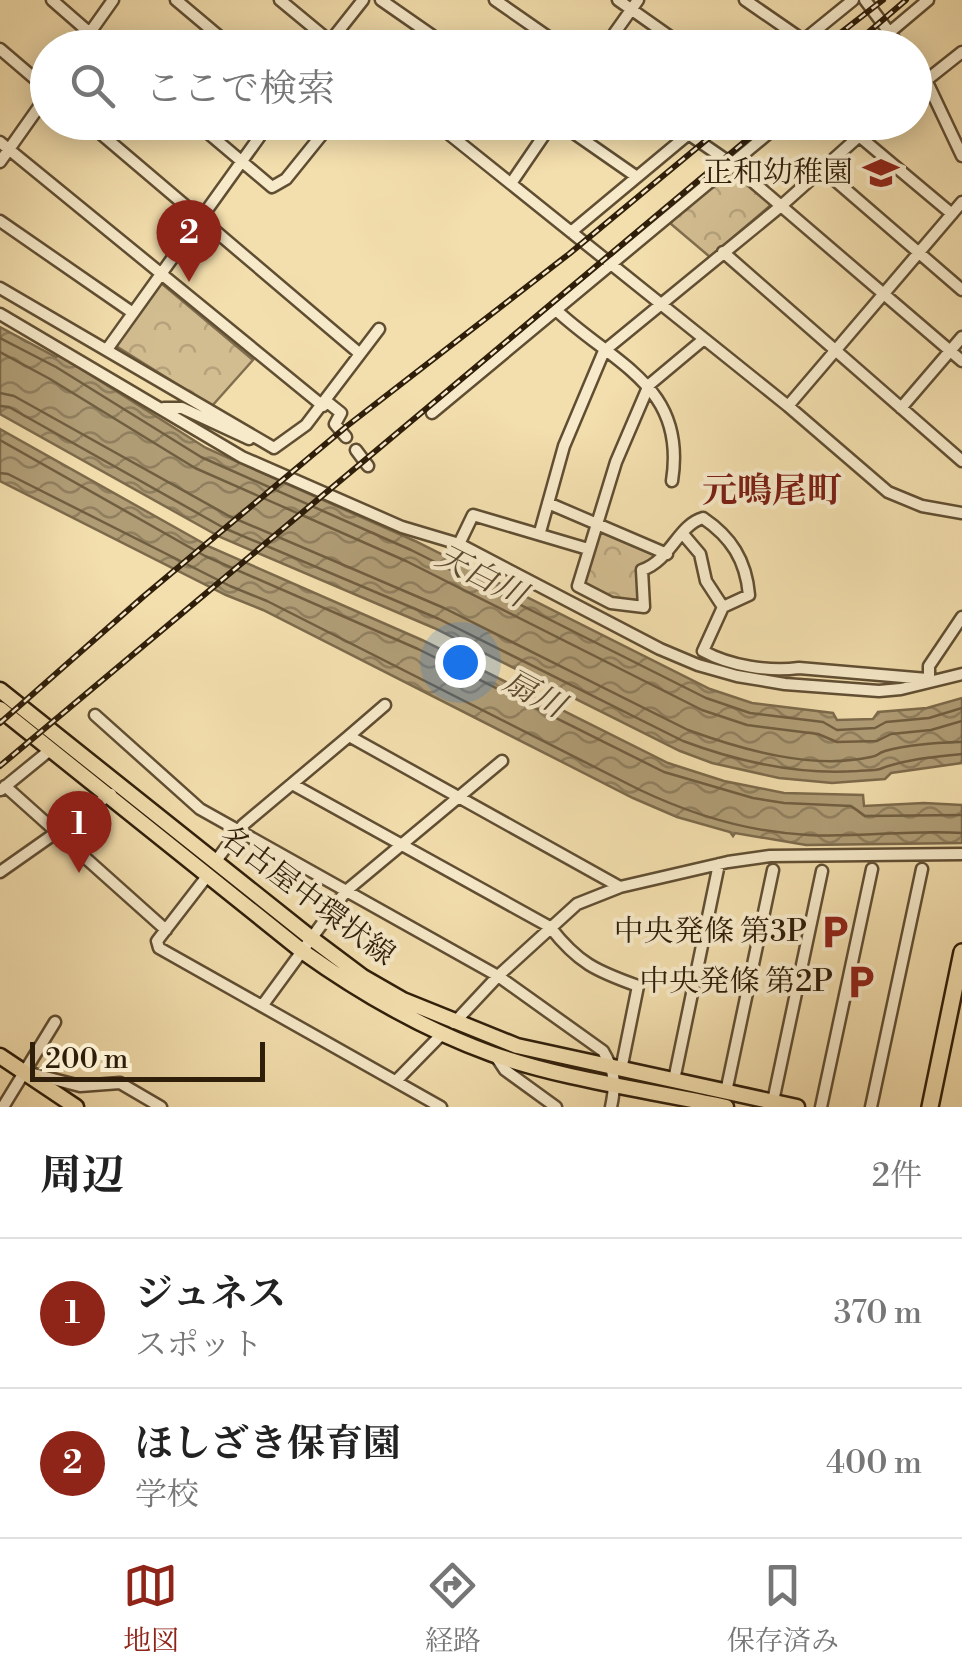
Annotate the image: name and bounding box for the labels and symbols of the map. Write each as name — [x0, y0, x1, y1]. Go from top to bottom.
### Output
place label: 正和幼稚園 — [703, 154, 853, 192]
school or university icon: 正和幼稚園 — [862, 154, 900, 192]
pin: 2 — [156, 200, 222, 282]
district label: 元鳴尾町 — [702, 470, 842, 513]
water label: 天白川 — [429, 536, 536, 617]
your location — [435, 637, 486, 688]
water label: 扇川 — [496, 661, 574, 728]
pin: 1 — [46, 790, 112, 873]
street label: 名古屋中環状線 — [212, 818, 402, 974]
place label: 中央発條 第3P — [614, 913, 807, 951]
parking icon: 中央発條 第3P — [816, 913, 854, 951]
place label: 中央発條 第2P — [639, 963, 833, 1001]
parking icon: 中央発條 第2P — [842, 963, 880, 1001]
scale bar — [30, 1037, 265, 1082]

